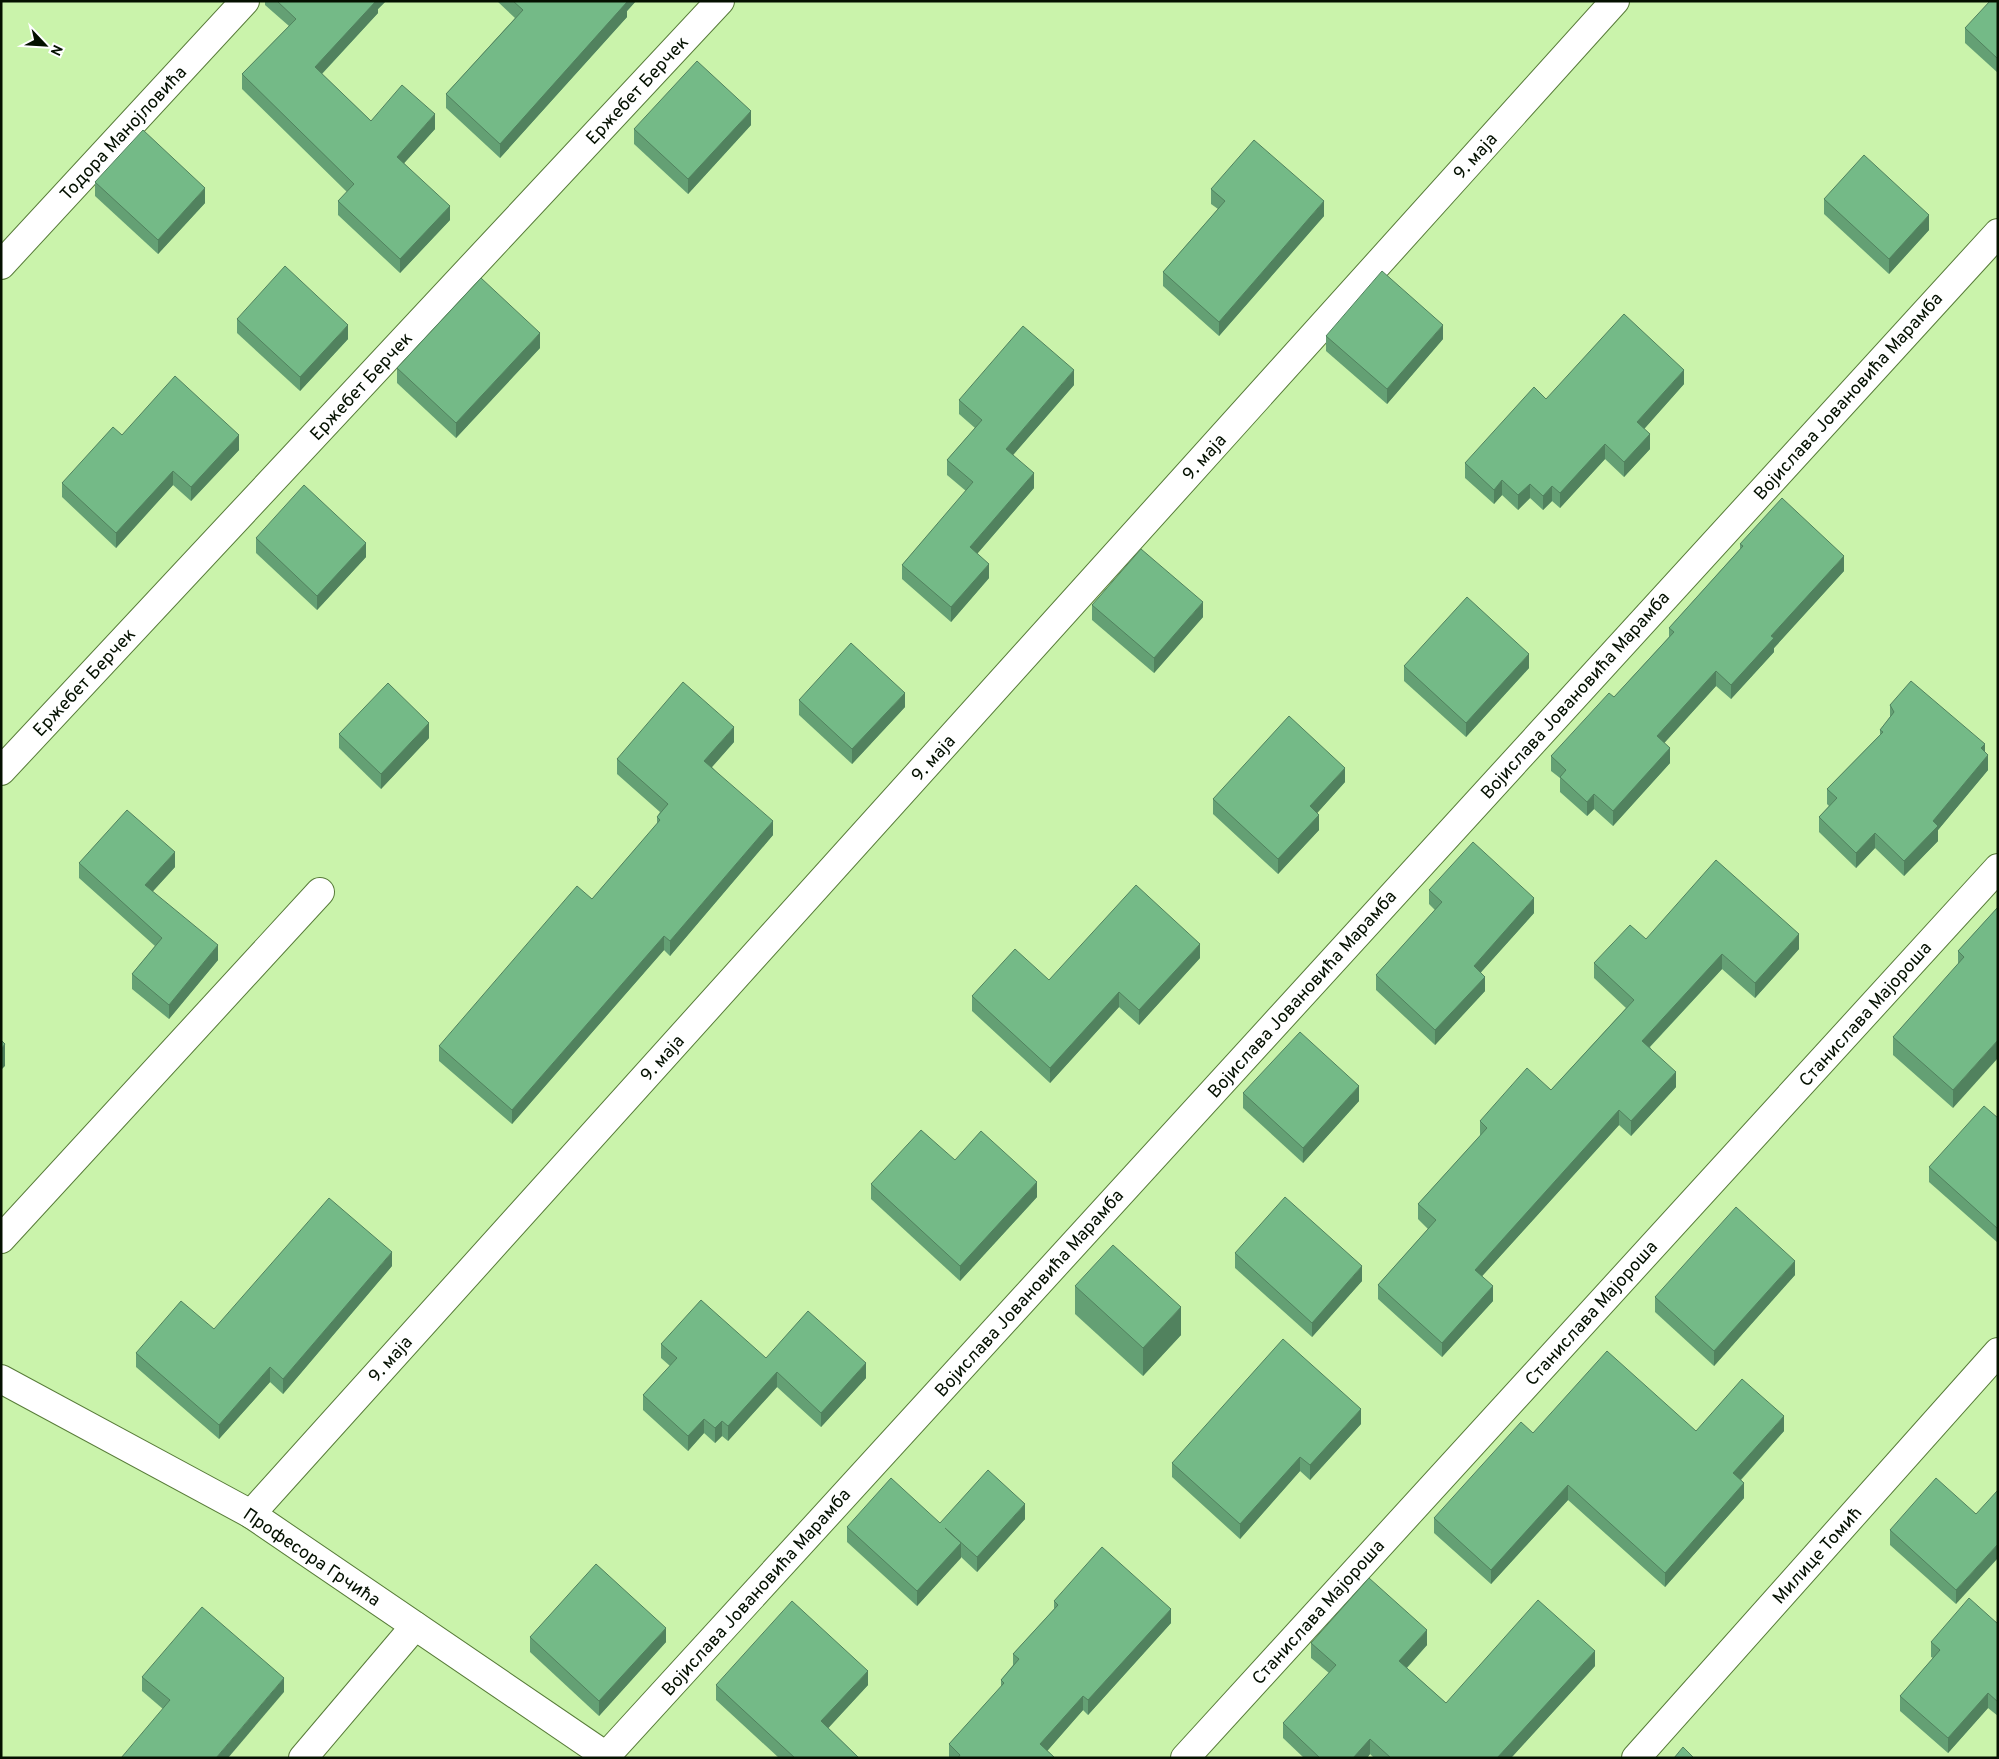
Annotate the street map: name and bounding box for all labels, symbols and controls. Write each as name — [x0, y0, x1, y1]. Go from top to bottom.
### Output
north arrow — [20, 20, 70, 70]
street label: Ержебет Берчек — [582, 32, 694, 150]
text: N — [46, 42, 65, 58]
street label: Тодора Манојловића — [56, 62, 192, 206]
street label: 9. маја — [1449, 129, 1503, 185]
street label: Војислава Јовановића Марамба — [1750, 288, 1949, 506]
street label: Ержебет Берчек — [306, 328, 418, 446]
street label: 9. маја — [1178, 430, 1232, 486]
street label: Војислава Јовановића Марамба — [1477, 587, 1676, 805]
street label: Ержебет Берчек — [29, 624, 141, 742]
street label: 9. маја — [907, 731, 961, 787]
street label: Војислава Јовановића Марамба — [1204, 886, 1403, 1104]
street label: Станислава Мајороша — [1795, 938, 1937, 1092]
street label: 9. маја — [636, 1031, 690, 1087]
street label: Војислава Јовановића Марамба — [931, 1185, 1130, 1403]
street label: Станислава Мајороша — [1521, 1237, 1663, 1391]
street label: 9. маја — [364, 1332, 418, 1388]
street label: Војислава Јовановића Марамба — [658, 1484, 857, 1702]
street label: Милице Томић — [1768, 1502, 1868, 1610]
street label: Професора Грчића — [238, 1504, 384, 1613]
street label: Станислава Мајороша — [1248, 1536, 1390, 1690]

